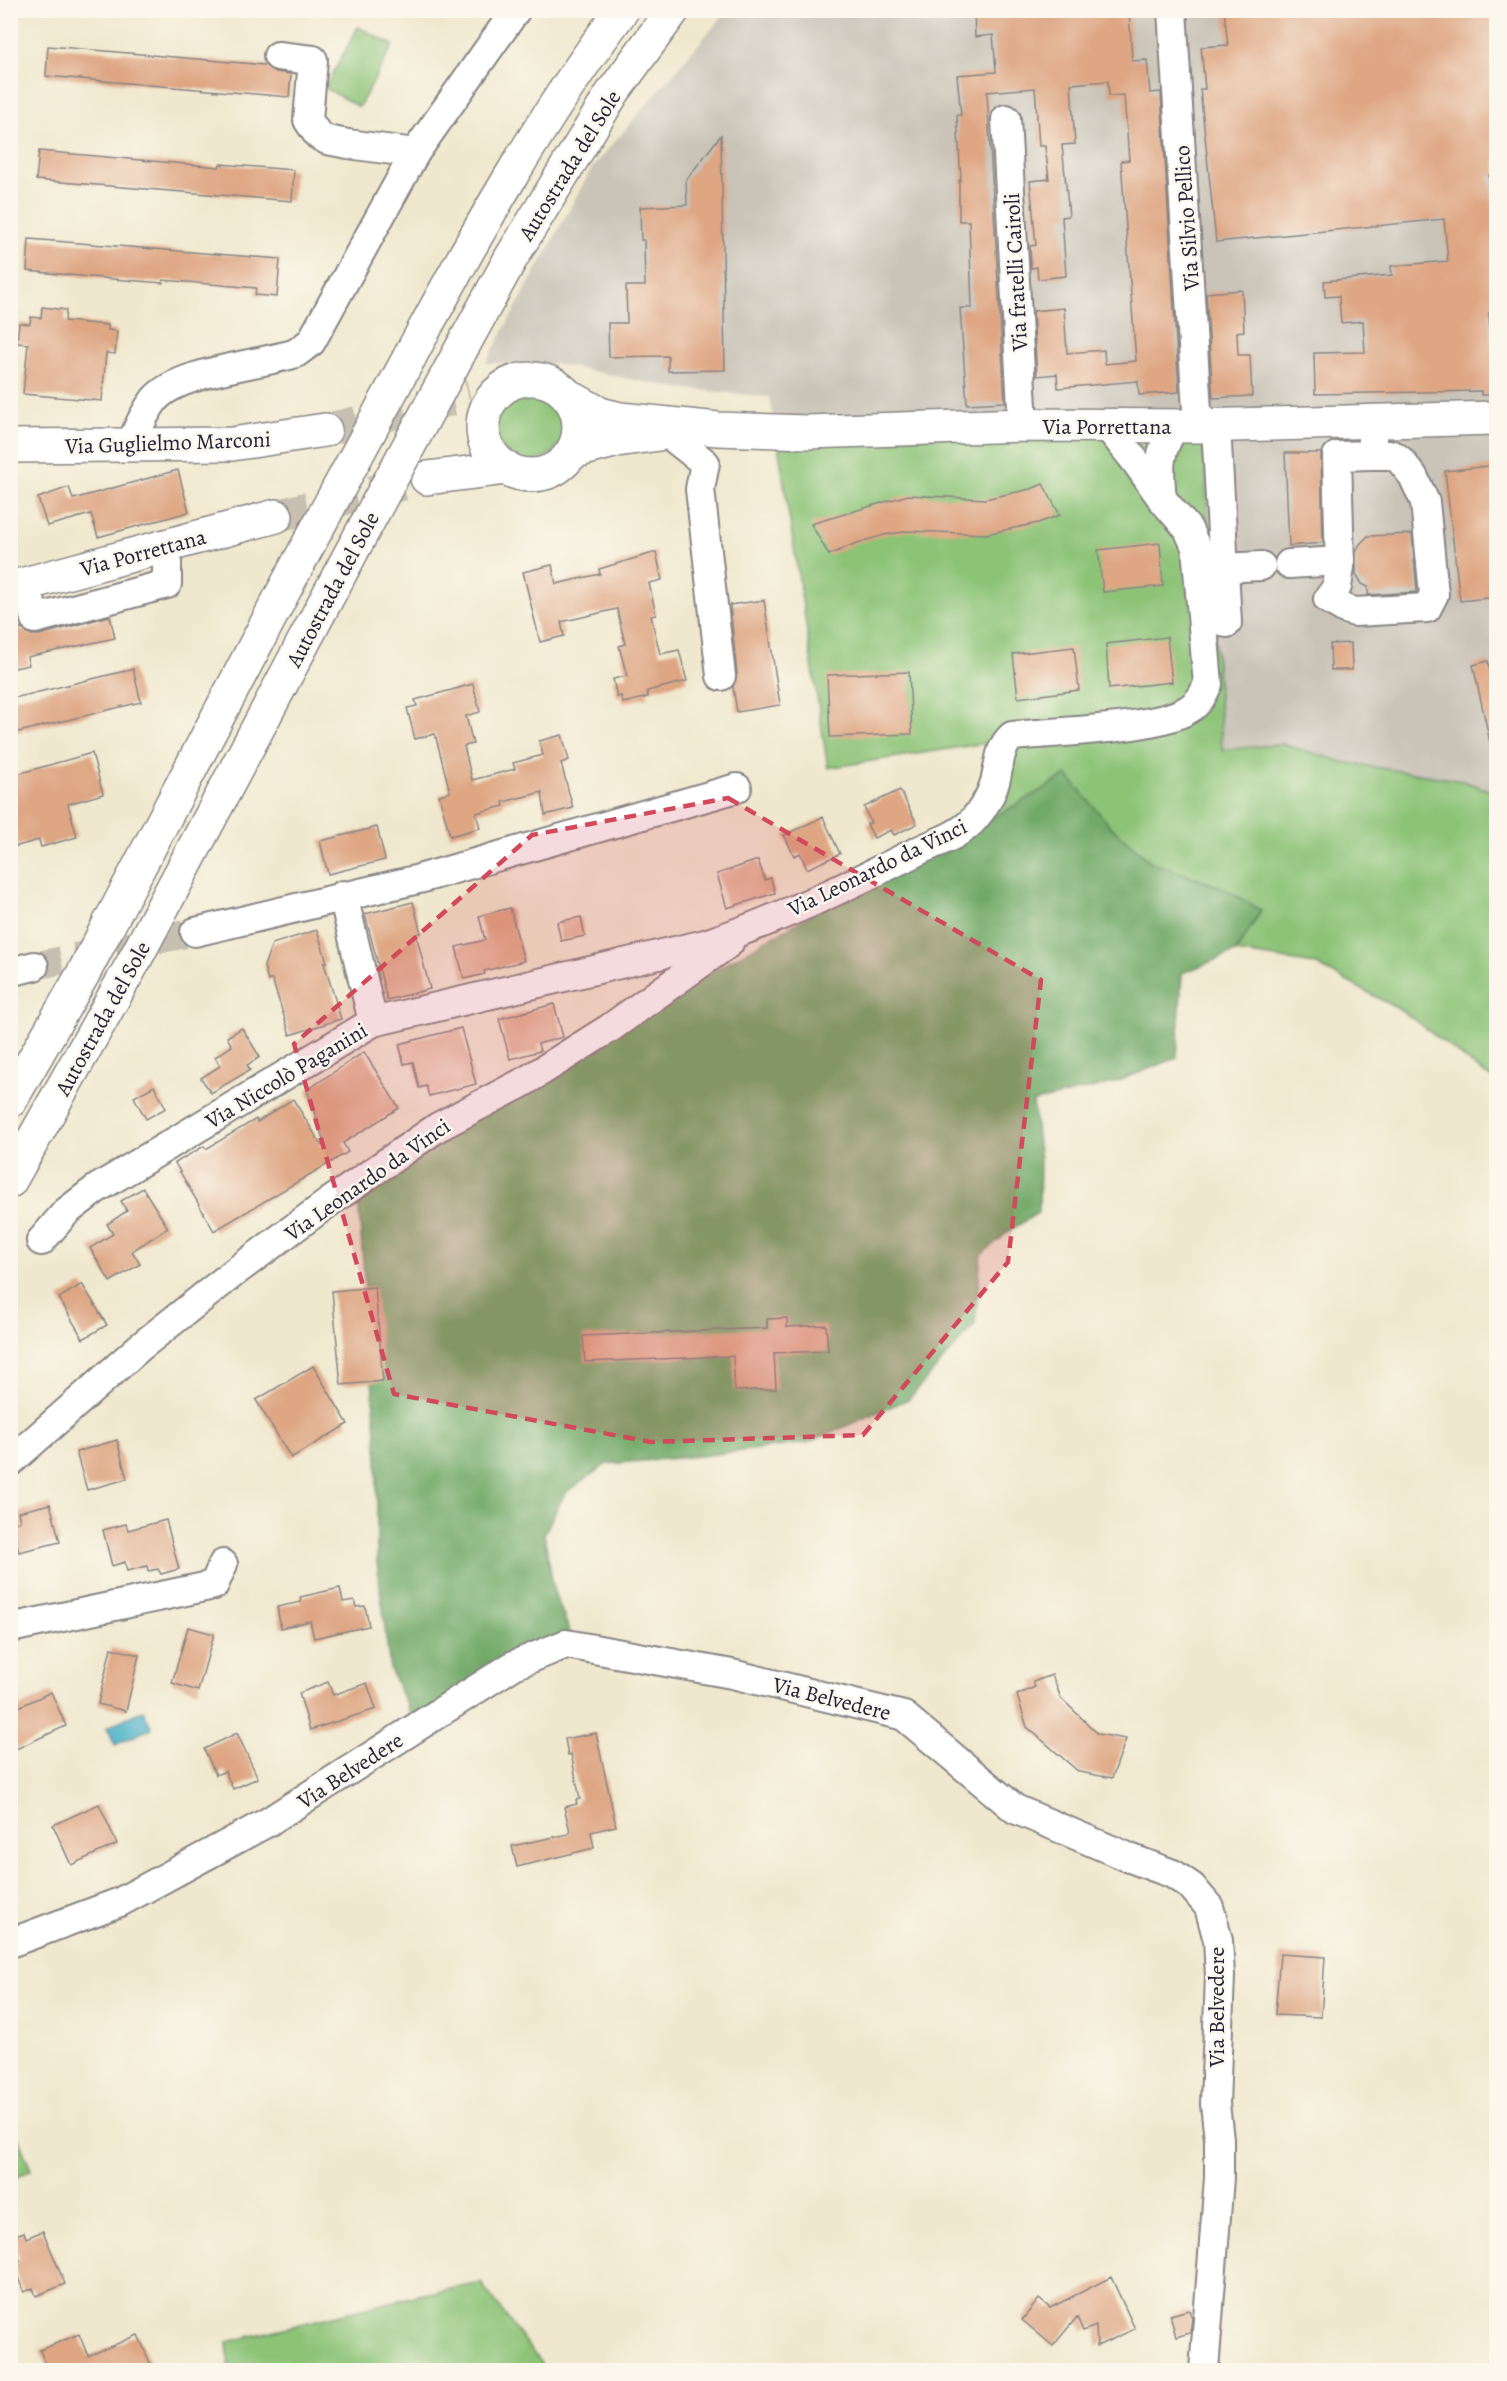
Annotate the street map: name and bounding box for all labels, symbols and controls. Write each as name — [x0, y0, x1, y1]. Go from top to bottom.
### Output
street label: Autostrada del Sole — [511, 85, 628, 247]
street label: Via Silvio Pellico — [1167, 144, 1207, 293]
street label: Via fratelli Cairoli — [997, 192, 1035, 353]
street label: Via Porrettana — [1041, 412, 1172, 442]
street label: Via Guglielmo Marconi — [64, 424, 272, 462]
street label: Autostrada del Sole — [279, 506, 387, 673]
street label: Via Porrettana — [76, 522, 210, 584]
street label: Via Leonardo da Vinci — [782, 812, 972, 925]
street label: Autostrada del Sole — [48, 936, 158, 1102]
street label: Via Niccolò Paganini — [199, 1016, 373, 1137]
street label: Via Leonardo da Vinci — [278, 1111, 456, 1249]
street label: Via Belvedere — [769, 1670, 894, 1728]
street label: Via Belvedere — [291, 1725, 409, 1817]
street label: Via Belvedere — [1202, 1947, 1232, 2068]

